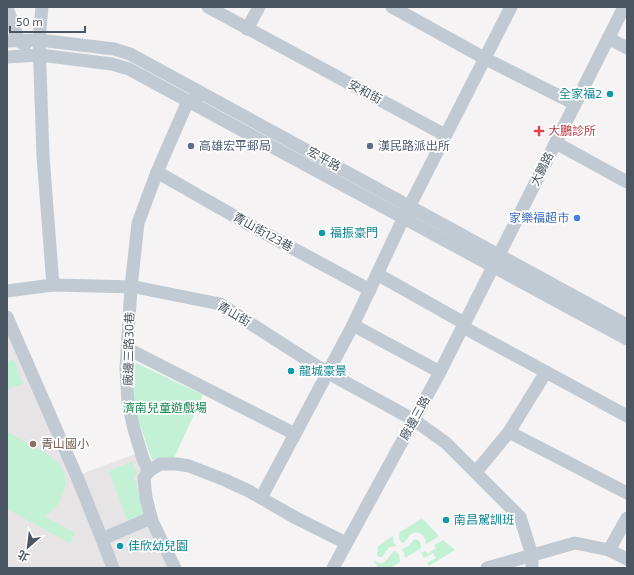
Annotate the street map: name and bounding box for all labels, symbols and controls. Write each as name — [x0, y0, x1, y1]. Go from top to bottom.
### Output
scale bar — [10, 8, 85, 34]
text: 50 m — [16, 14, 43, 28]
street label: 安和街 — [346, 76, 385, 106]
place label: 全家福2 — [559, 86, 602, 100]
marker: 全家福2 — [605, 89, 615, 99]
place label: 大鵬診所 — [548, 123, 596, 137]
marker: 大鵬診所 — [533, 125, 545, 137]
place label: 高雄宏平郵局 — [199, 138, 271, 152]
place label: 漢民路派出所 — [378, 138, 450, 152]
marker: 高雄宏平郵局 — [186, 141, 196, 151]
marker: 漢民路派出所 — [365, 141, 375, 151]
street label: 宏平路 — [305, 143, 344, 173]
street label: 大鵬路 — [527, 149, 556, 188]
street label: 青山街123巷 — [231, 209, 296, 253]
place label: 家樂福超市 — [509, 210, 569, 224]
marker: 家樂福超市 — [572, 213, 582, 223]
place label: 福振豪門 — [330, 225, 378, 239]
marker: 福振豪門 — [317, 228, 327, 238]
street label: 青山街 — [215, 298, 254, 328]
street label: 廠邊三路30巷 — [120, 312, 136, 386]
place label: 龍城豪景 — [299, 363, 347, 377]
marker: 龍城豪景 — [286, 366, 296, 376]
street label: 廠邊三路 — [396, 393, 432, 442]
park label: 濟南兒童遊戲場 — [123, 400, 207, 414]
place label: 青山國小 — [41, 436, 89, 450]
marker: 青山國小 — [28, 439, 38, 449]
place label: 南昌駕訓班 — [454, 512, 514, 526]
marker: 南昌駕訓班 — [441, 515, 451, 525]
north arrow — [8, 527, 48, 567]
place label: 佳欣幼兒園 — [128, 538, 188, 552]
marker: 佳欣幼兒園 — [115, 541, 125, 551]
text: 北 — [15, 548, 31, 565]

